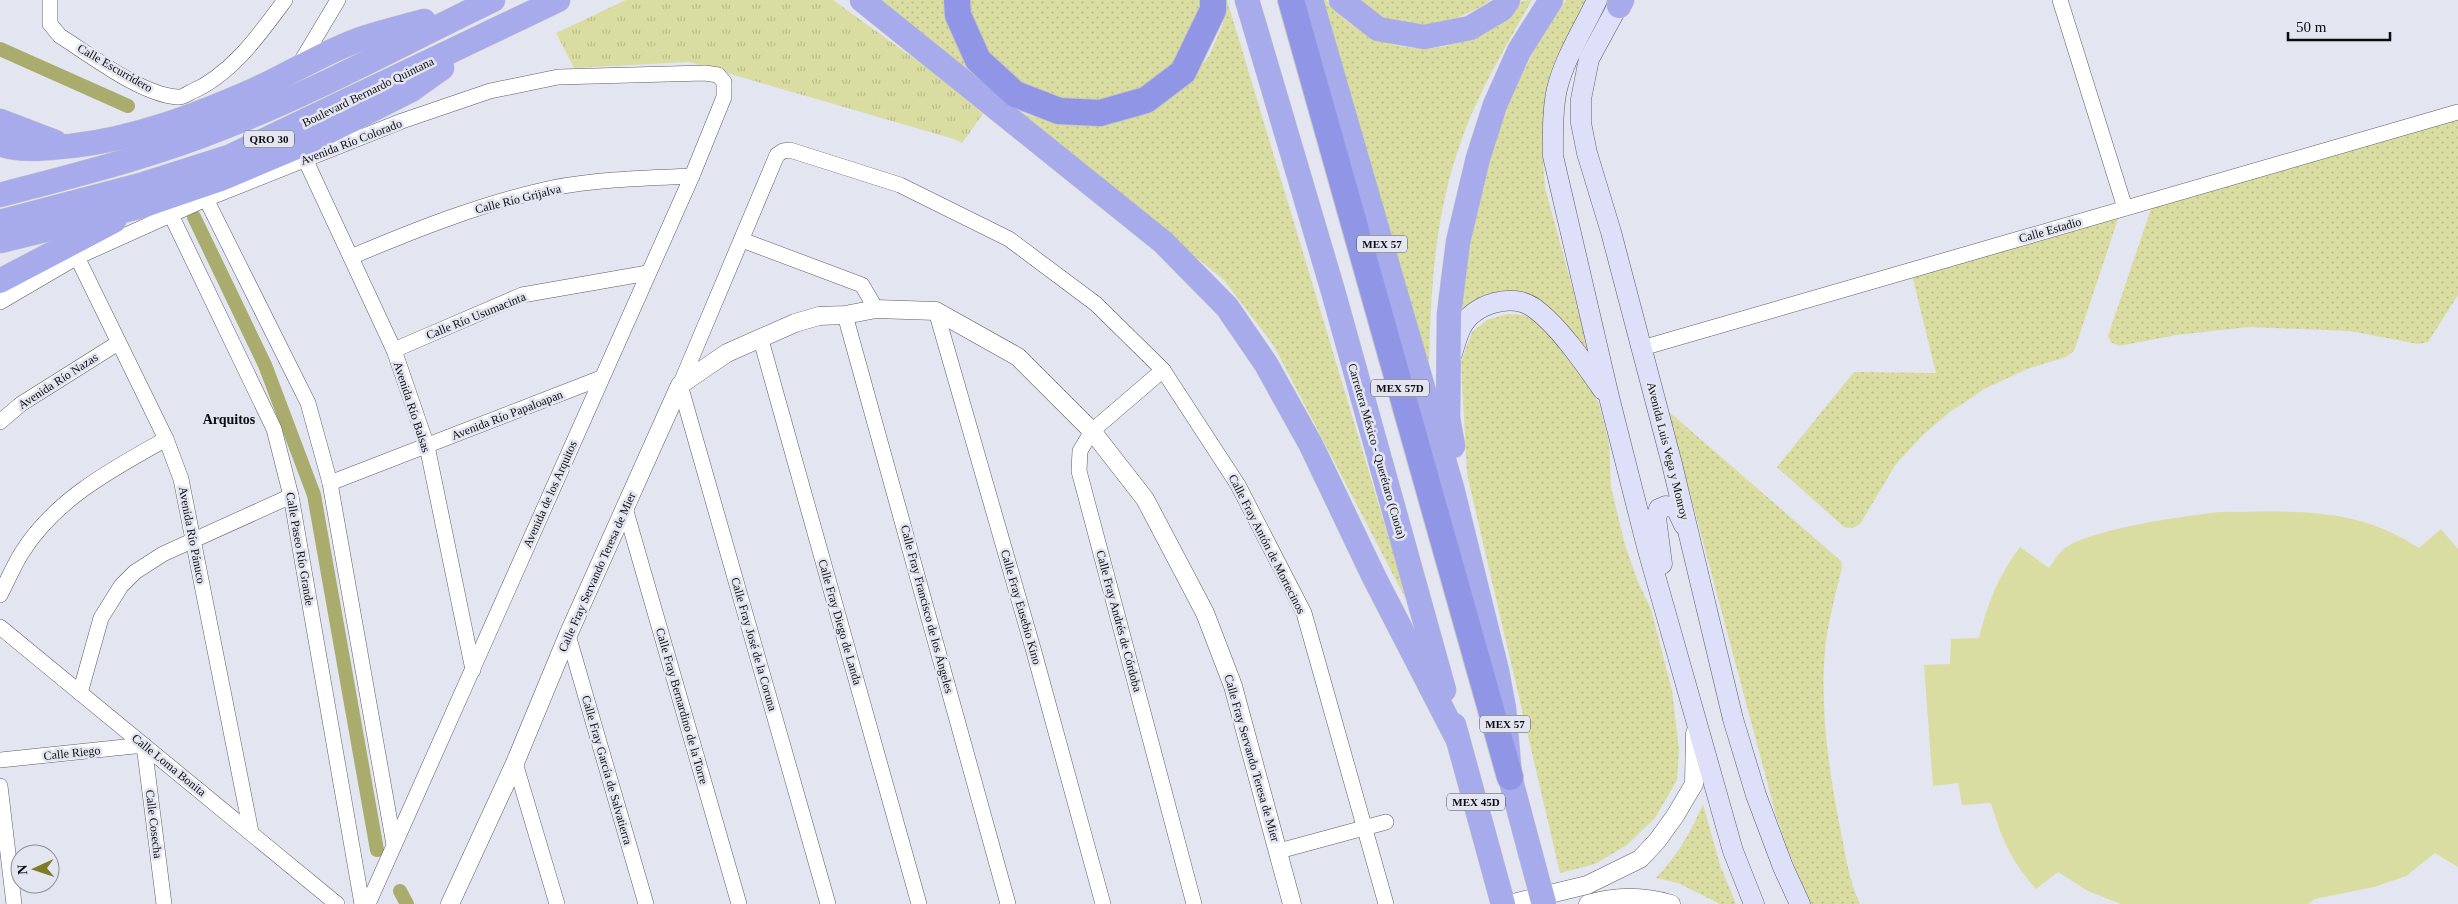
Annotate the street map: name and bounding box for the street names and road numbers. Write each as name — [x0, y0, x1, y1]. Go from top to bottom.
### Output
street label: Calle Escurridero — [75, 41, 155, 95]
street label: Boulevard Bernardo Quintana — [300, 54, 437, 130]
street label: Avenida Río Colorado — [298, 116, 404, 168]
road number: QRO 30 — [244, 130, 294, 148]
street label: Calle Río Grijalva — [474, 181, 563, 216]
street label: Calle Estadio — [2017, 214, 2083, 246]
road number: MEX 57 — [1357, 235, 1407, 252]
street label: Calle Río Usumacinta — [424, 289, 528, 342]
street label: Avenida Río Nazas — [15, 350, 101, 412]
street label: Avenida Río Balsas — [391, 360, 433, 454]
street label: Carretera México - Querétaro (Cuota) — [1345, 362, 1409, 540]
road number: MEX 57D — [1371, 379, 1429, 396]
street label: Avenida Luis Vega y Monroy — [1644, 381, 1692, 521]
street label: Avenida Río Papaloapan — [449, 387, 565, 443]
street label: Avenida de los Arquitos — [520, 438, 580, 550]
street label: Calle Fray Antón de Mortecinos — [1226, 472, 1308, 616]
street label: Avenida Río Pánuco — [176, 485, 208, 585]
street label: Calle Fray Servando Teresa de Mier — [555, 490, 639, 654]
street label: Calle Paseo Río Grande — [283, 491, 317, 607]
street label: Calle Fray Francisco de los Ángeles — [898, 523, 956, 695]
street label: Calle Fray Eusebio Kino — [998, 548, 1044, 666]
street label: Calle Fray Andrés de Córdoba — [1093, 549, 1145, 694]
street label: Calle Fray Diego de Landa — [815, 558, 865, 687]
street label: Calle Fray José de la Coruna — [728, 576, 780, 713]
street label: Calle Fray Bernardino de la Torre — [653, 626, 711, 786]
street label: Calle Fray Servando Teresa de Mier — [1221, 673, 1283, 843]
street label: Calle Fray García de Salvatierra — [579, 694, 635, 847]
road number: MEX 57 — [1480, 716, 1530, 732]
street label: Calle Loma Bonita — [129, 731, 209, 800]
street label: Calle Riego — [43, 743, 101, 763]
street label: Calle Cosecha — [143, 789, 165, 860]
road number: MEX 45D — [1447, 794, 1505, 810]

